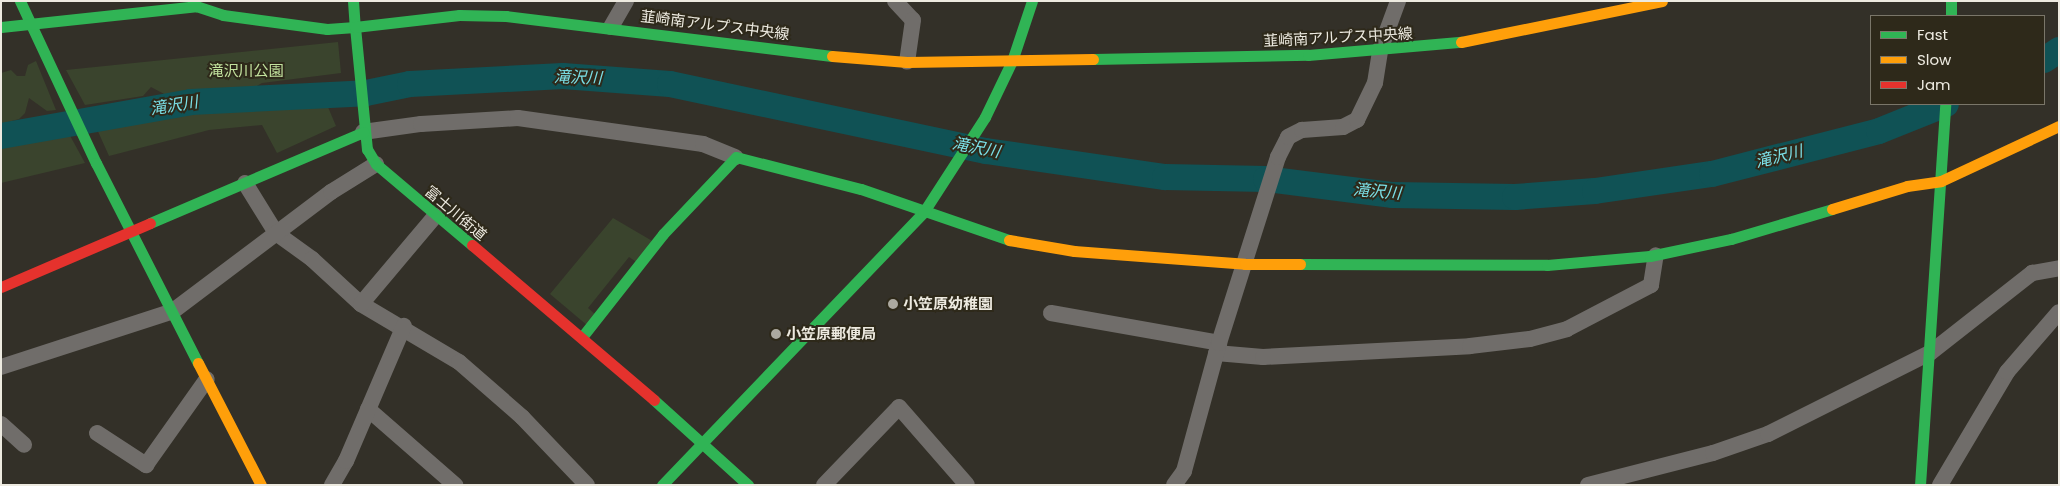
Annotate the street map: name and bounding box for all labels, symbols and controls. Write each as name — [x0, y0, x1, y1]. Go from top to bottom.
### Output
street label: 韮崎南アルプス中央線 — [639, 7, 791, 43]
legend — [1870, 15, 2045, 105]
street label: 韮崎南アルプス中央線 — [1263, 24, 1413, 50]
text: Fast — [1917, 24, 1948, 45]
text: Slow — [1917, 49, 1951, 70]
park label: 滝沢川公園 — [209, 62, 283, 80]
water label: 滝沢川 — [554, 68, 602, 88]
text: Jam — [1917, 74, 1951, 95]
water label: 滝沢川 — [149, 93, 199, 119]
water label: 滝沢川 — [951, 134, 1001, 162]
water label: 滝沢川 — [1753, 142, 1805, 172]
water label: 滝沢川 — [1352, 180, 1402, 204]
street label: 富士川街道 — [421, 182, 491, 244]
place label: 小笠原幼稚園 — [903, 295, 993, 313]
marker: 小笠原幼稚園 — [887, 298, 899, 310]
place label: 小笠原郵便局 — [786, 325, 876, 343]
marker: 小笠原郵便局 — [770, 328, 782, 340]

